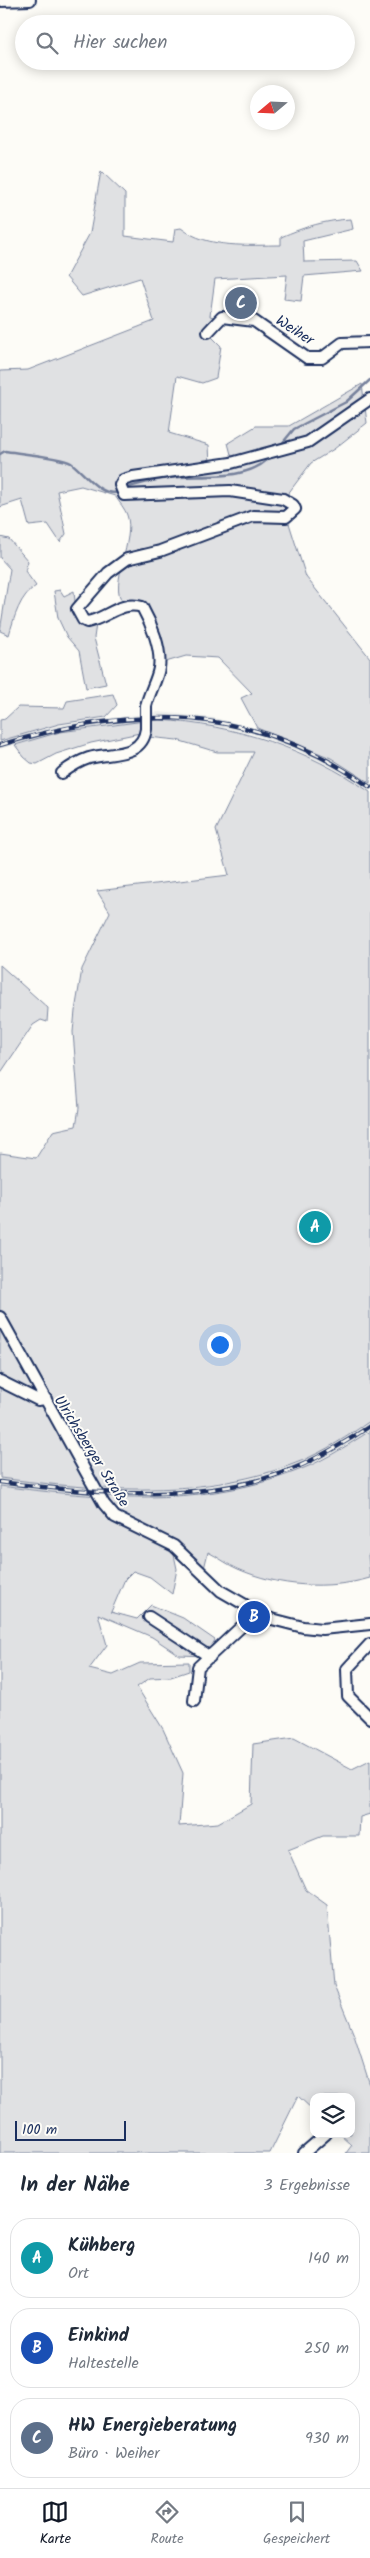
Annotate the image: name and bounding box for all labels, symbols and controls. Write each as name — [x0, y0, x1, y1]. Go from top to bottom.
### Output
search box — [15, 15, 355, 70]
text: Hier suchen — [73, 28, 167, 58]
icon: search — [33, 29, 61, 57]
north arrow — [250, 85, 295, 130]
pin: C — [225, 284, 257, 322]
street label: Weiher — [270, 309, 319, 353]
pin: A — [299, 1208, 331, 1246]
your location — [207, 1332, 233, 1358]
street label: Ulrichsberger Straße — [47, 1391, 135, 1512]
pin: B — [238, 1598, 270, 1636]
map controls — [310, 2093, 355, 2138]
button: layers — [310, 2093, 355, 2138]
scale bar — [15, 2118, 126, 2141]
text: 100 m — [22, 2119, 57, 2141]
text: In der Nähe — [20, 2169, 130, 2202]
text: 3 Ergebnisse — [263, 2173, 350, 2198]
text: Kühberg — [68, 2231, 135, 2261]
text: A — [32, 2246, 42, 2271]
text: 140 m — [308, 2246, 349, 2271]
text: Ort — [68, 2261, 89, 2286]
text: Einkind — [68, 2321, 129, 2351]
text: B — [32, 2336, 42, 2361]
text: 250 m — [304, 2336, 349, 2361]
text: Haltestelle — [68, 2351, 139, 2376]
text: HW Energieberatung — [68, 2411, 237, 2441]
text: C — [32, 2426, 42, 2451]
text: 930 m — [305, 2426, 349, 2451]
text: Büro · Weiher — [68, 2441, 160, 2466]
tab: Karte — [40, 2498, 71, 2550]
tab: Route — [150, 2498, 183, 2550]
tab: Gespeichert — [263, 2498, 330, 2550]

